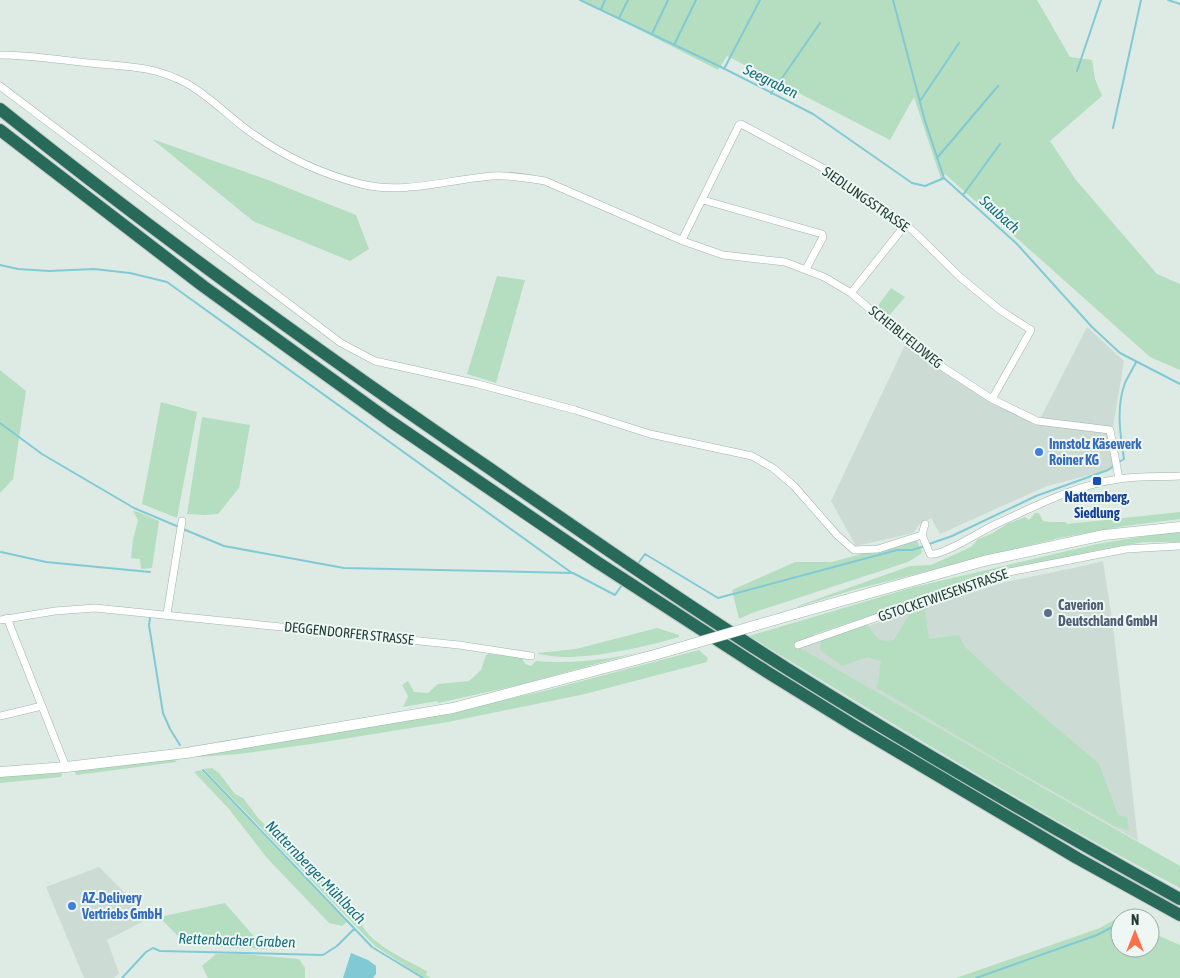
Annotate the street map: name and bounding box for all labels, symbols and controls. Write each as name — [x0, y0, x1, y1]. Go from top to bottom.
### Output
water label: Seegraben — [740, 60, 801, 101]
street label: SIEDLUNGSSTRASSE — [820, 163, 912, 235]
water label: Saubach — [976, 191, 1023, 236]
street label: SCHEIBLFELDWEG — [866, 302, 946, 372]
place label: Innstolz Käsewerk Roiner KG — [1049, 436, 1142, 468]
marker: Innstolz Käsewerk Roiner KG — [1033, 446, 1045, 458]
marker: Natternberg, Siedlung — [1091, 475, 1103, 487]
place label: Natternberg, Siedlung — [1064, 489, 1130, 521]
street label: GSTOCKETWIESENSTRASSE — [876, 565, 1010, 625]
place label: Caverion Deutschland GmbH — [1058, 597, 1158, 629]
marker: Caverion Deutschland GmbH — [1042, 607, 1054, 619]
street label: DEGGENDORFER STRASSE — [284, 618, 415, 648]
water label: Natternberger Mühlbach — [263, 817, 369, 927]
place label: AZ-Delivery Vertriebs GmbH — [81, 890, 162, 922]
marker: AZ-Delivery Vertriebs GmbH — [66, 900, 78, 912]
north arrow — [1110, 908, 1160, 958]
text: N — [1131, 912, 1139, 928]
water label: Rettenbacher Graben — [178, 929, 296, 951]

